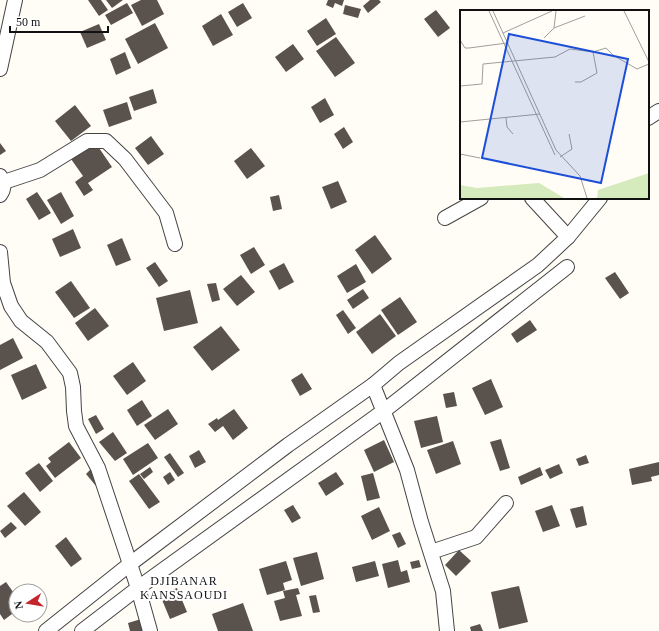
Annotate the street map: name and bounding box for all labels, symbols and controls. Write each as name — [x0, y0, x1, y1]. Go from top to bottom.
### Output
scale bar — [10, 8, 108, 34]
inset map — [460, 10, 649, 199]
text: 50 m — [16, 15, 41, 29]
district label: DJIBANAR KANSSAOUDI — [140, 574, 228, 602]
north arrow — [8, 583, 48, 623]
text: N — [12, 600, 25, 610]

